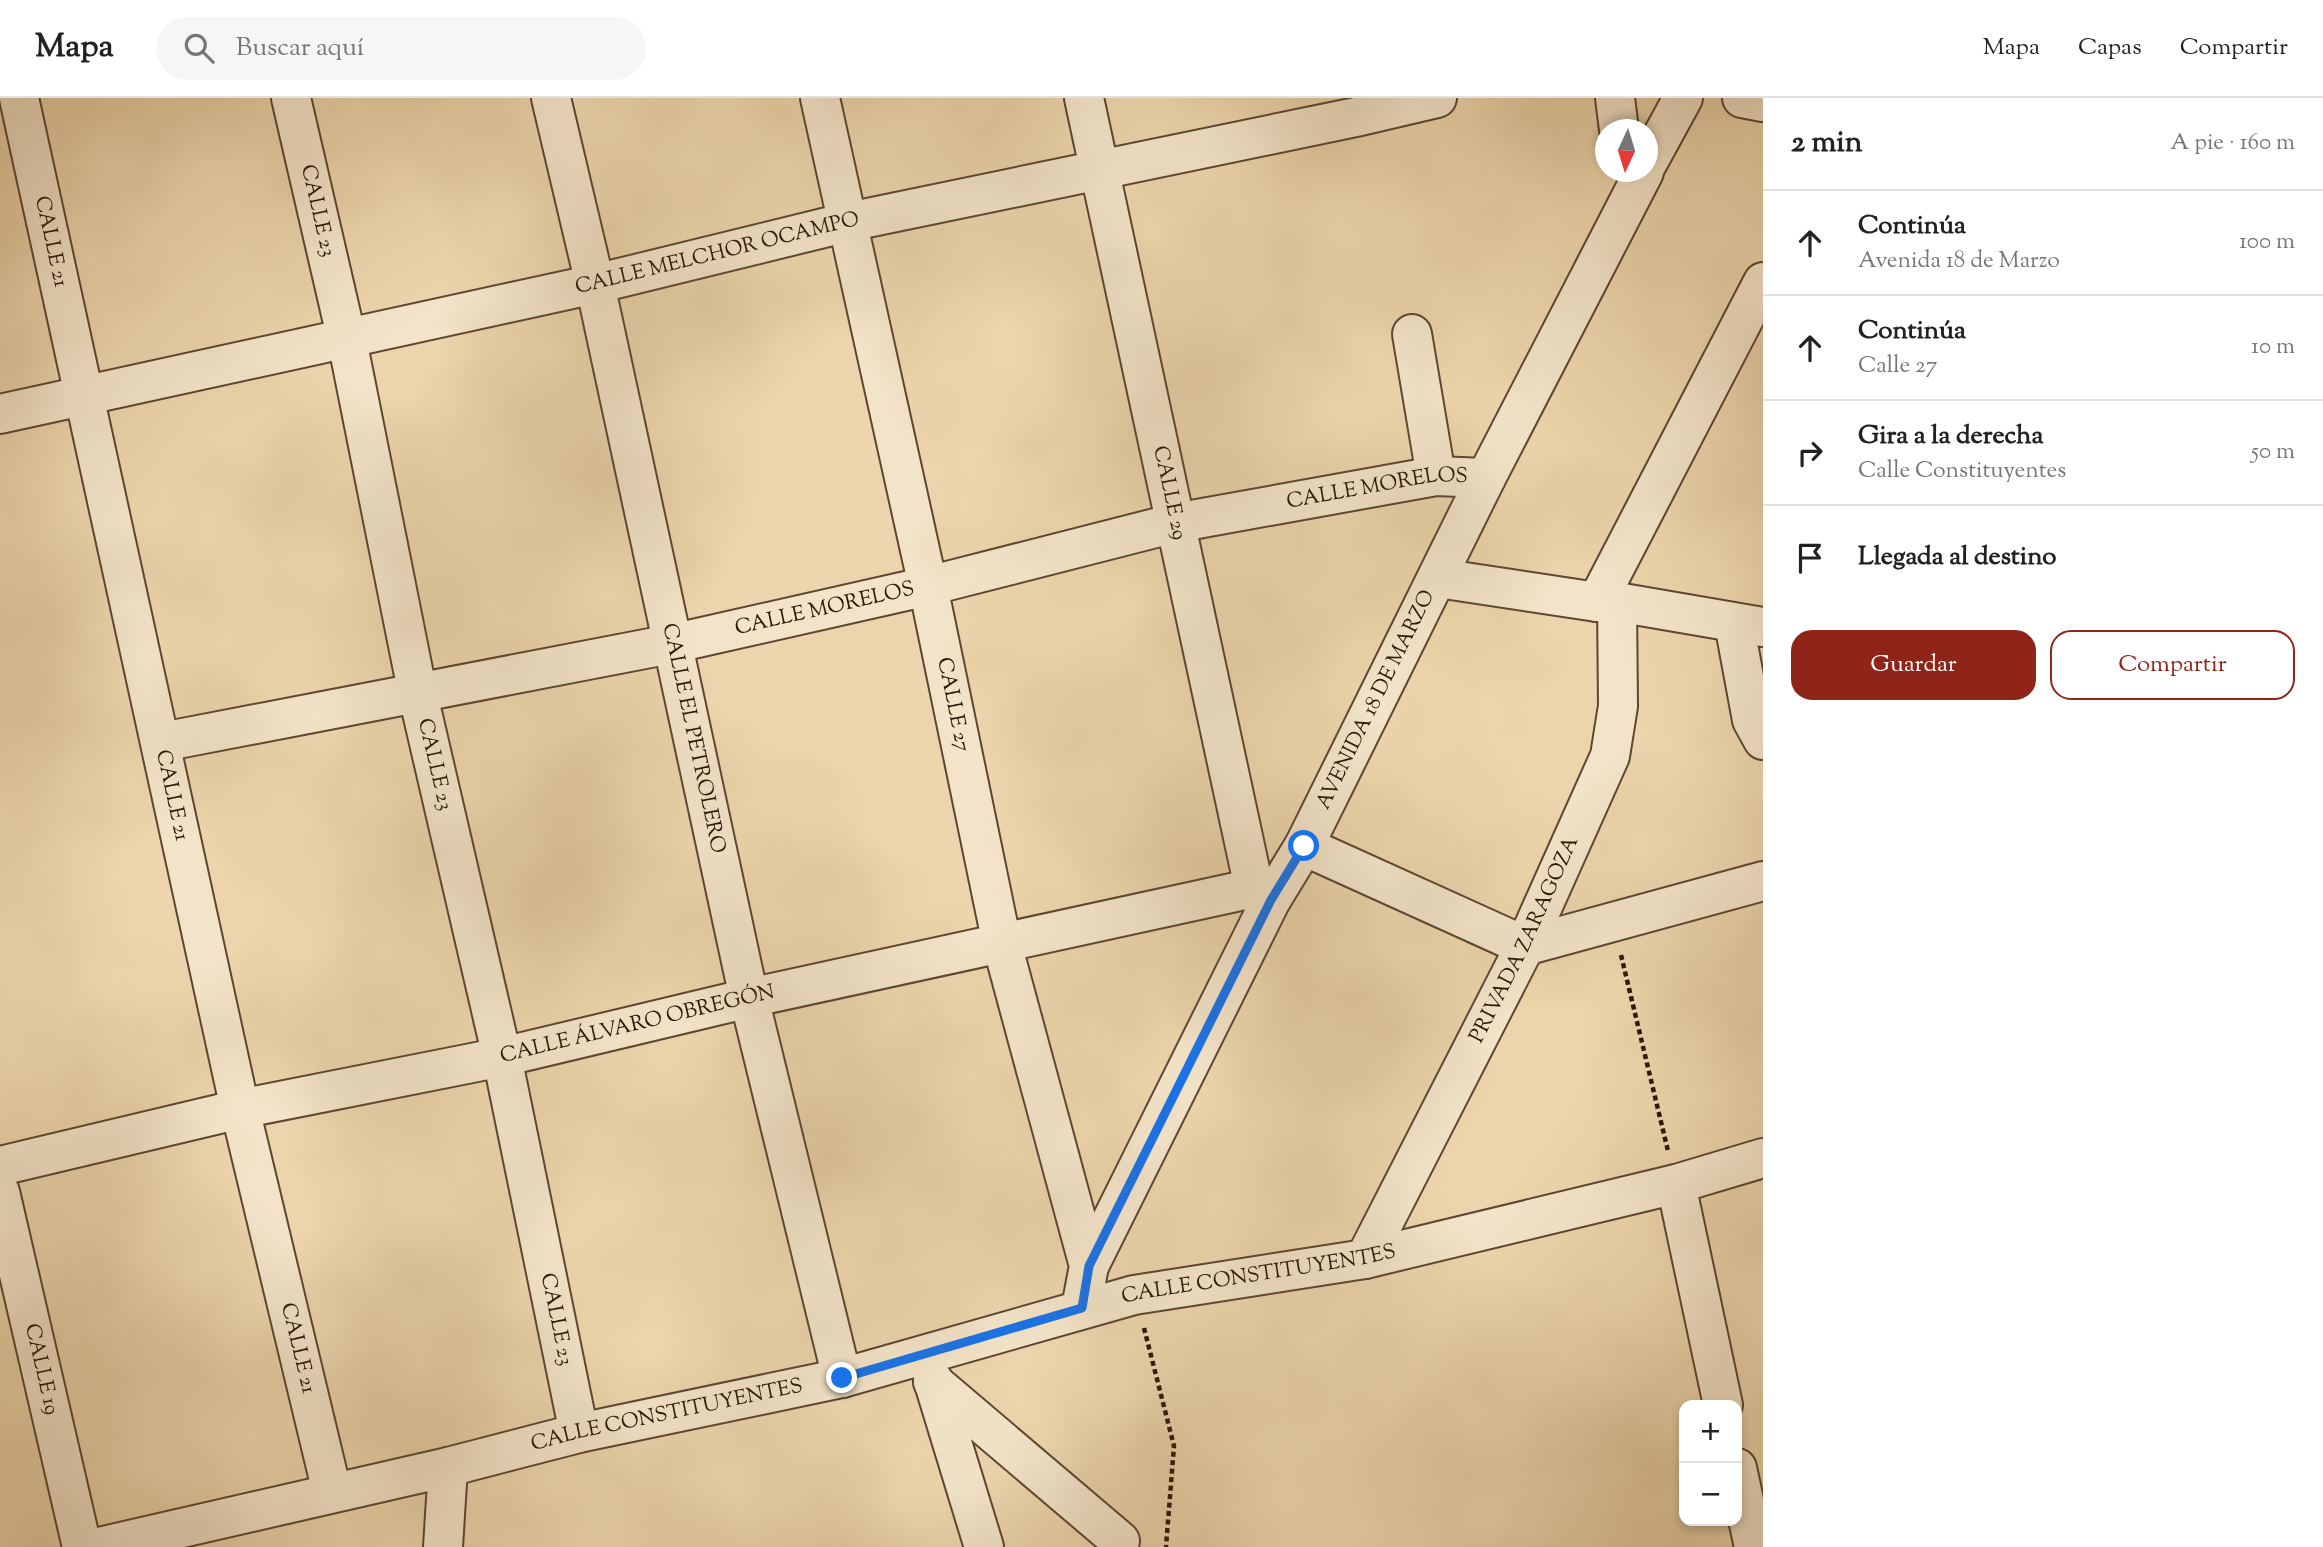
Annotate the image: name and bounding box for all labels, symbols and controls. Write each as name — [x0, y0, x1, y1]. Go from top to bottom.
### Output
search box — [156, 17, 646, 80]
text: Mapa — [35, 24, 114, 72]
icon: search — [180, 29, 218, 67]
text: Buscar aquí — [236, 30, 364, 67]
text: Mapa — [1983, 31, 2040, 65]
text: Capas — [2078, 31, 2142, 65]
text: Compartir — [2180, 31, 2288, 65]
north arrow — [1595, 119, 1658, 182]
text: 2 min — [1791, 122, 1863, 165]
text: A pie · 160 m — [2171, 127, 2295, 160]
street label: CALLE 23 — [292, 162, 342, 260]
street label: CALLE 21 — [26, 193, 75, 290]
street label: CALLE MELCHOR OCAMPO — [572, 205, 862, 303]
text: Continúa — [1858, 208, 1966, 245]
icon: ahead — [1791, 224, 1829, 262]
text: 100 m — [2239, 226, 2295, 259]
text: Avenida 18 de Marzo — [1858, 245, 2060, 278]
text: Continúa — [1858, 313, 1966, 350]
icon: ahead — [1791, 329, 1829, 367]
text: 10 m — [2251, 331, 2295, 364]
text: Calle 27 — [1858, 350, 1937, 383]
text: Gira a la derecha — [1858, 418, 2043, 455]
icon: right — [1791, 434, 1829, 472]
text: 50 m — [2251, 436, 2295, 469]
street label: CALLE 29 — [1144, 443, 1194, 543]
text: Calle Constituyentes — [1858, 455, 2066, 488]
street label: CALLE MORELOS — [1284, 461, 1468, 518]
icon: arrive — [1791, 539, 1829, 577]
text: Llegada al destino — [1858, 539, 2056, 576]
street label: CALLE MORELOS — [732, 574, 918, 644]
street label: AVENIDA 18 DE MARZO — [1309, 585, 1443, 815]
street label: CALLE EL PETROLERO — [654, 620, 732, 856]
button: Guardar — [1791, 630, 2036, 700]
button: Compartir — [2050, 630, 2295, 700]
street label: CALLE 27 — [928, 655, 977, 755]
street label: CALLE 23 — [409, 716, 459, 814]
street label: CALLE 21 — [147, 747, 196, 844]
route start — [1288, 830, 1319, 861]
street label: PRIVADA ZARAGOZA — [1463, 832, 1587, 1049]
street label: CALLE ÁLVARO OBREGÓN — [497, 978, 778, 1072]
street label: CALLE CONSTITUYENTES — [1118, 1237, 1399, 1313]
street label: CALLE 23 — [532, 1270, 580, 1369]
street label: CALLE 21 — [272, 1300, 323, 1397]
street label: CALLE 19 — [16, 1321, 66, 1418]
route end — [826, 1362, 857, 1393]
street label: CALLE CONSTITUYENTES — [528, 1372, 806, 1460]
map controls — [1679, 1400, 1742, 1526]
button: + — [1679, 1400, 1742, 1463]
button: − — [1679, 1463, 1742, 1526]

